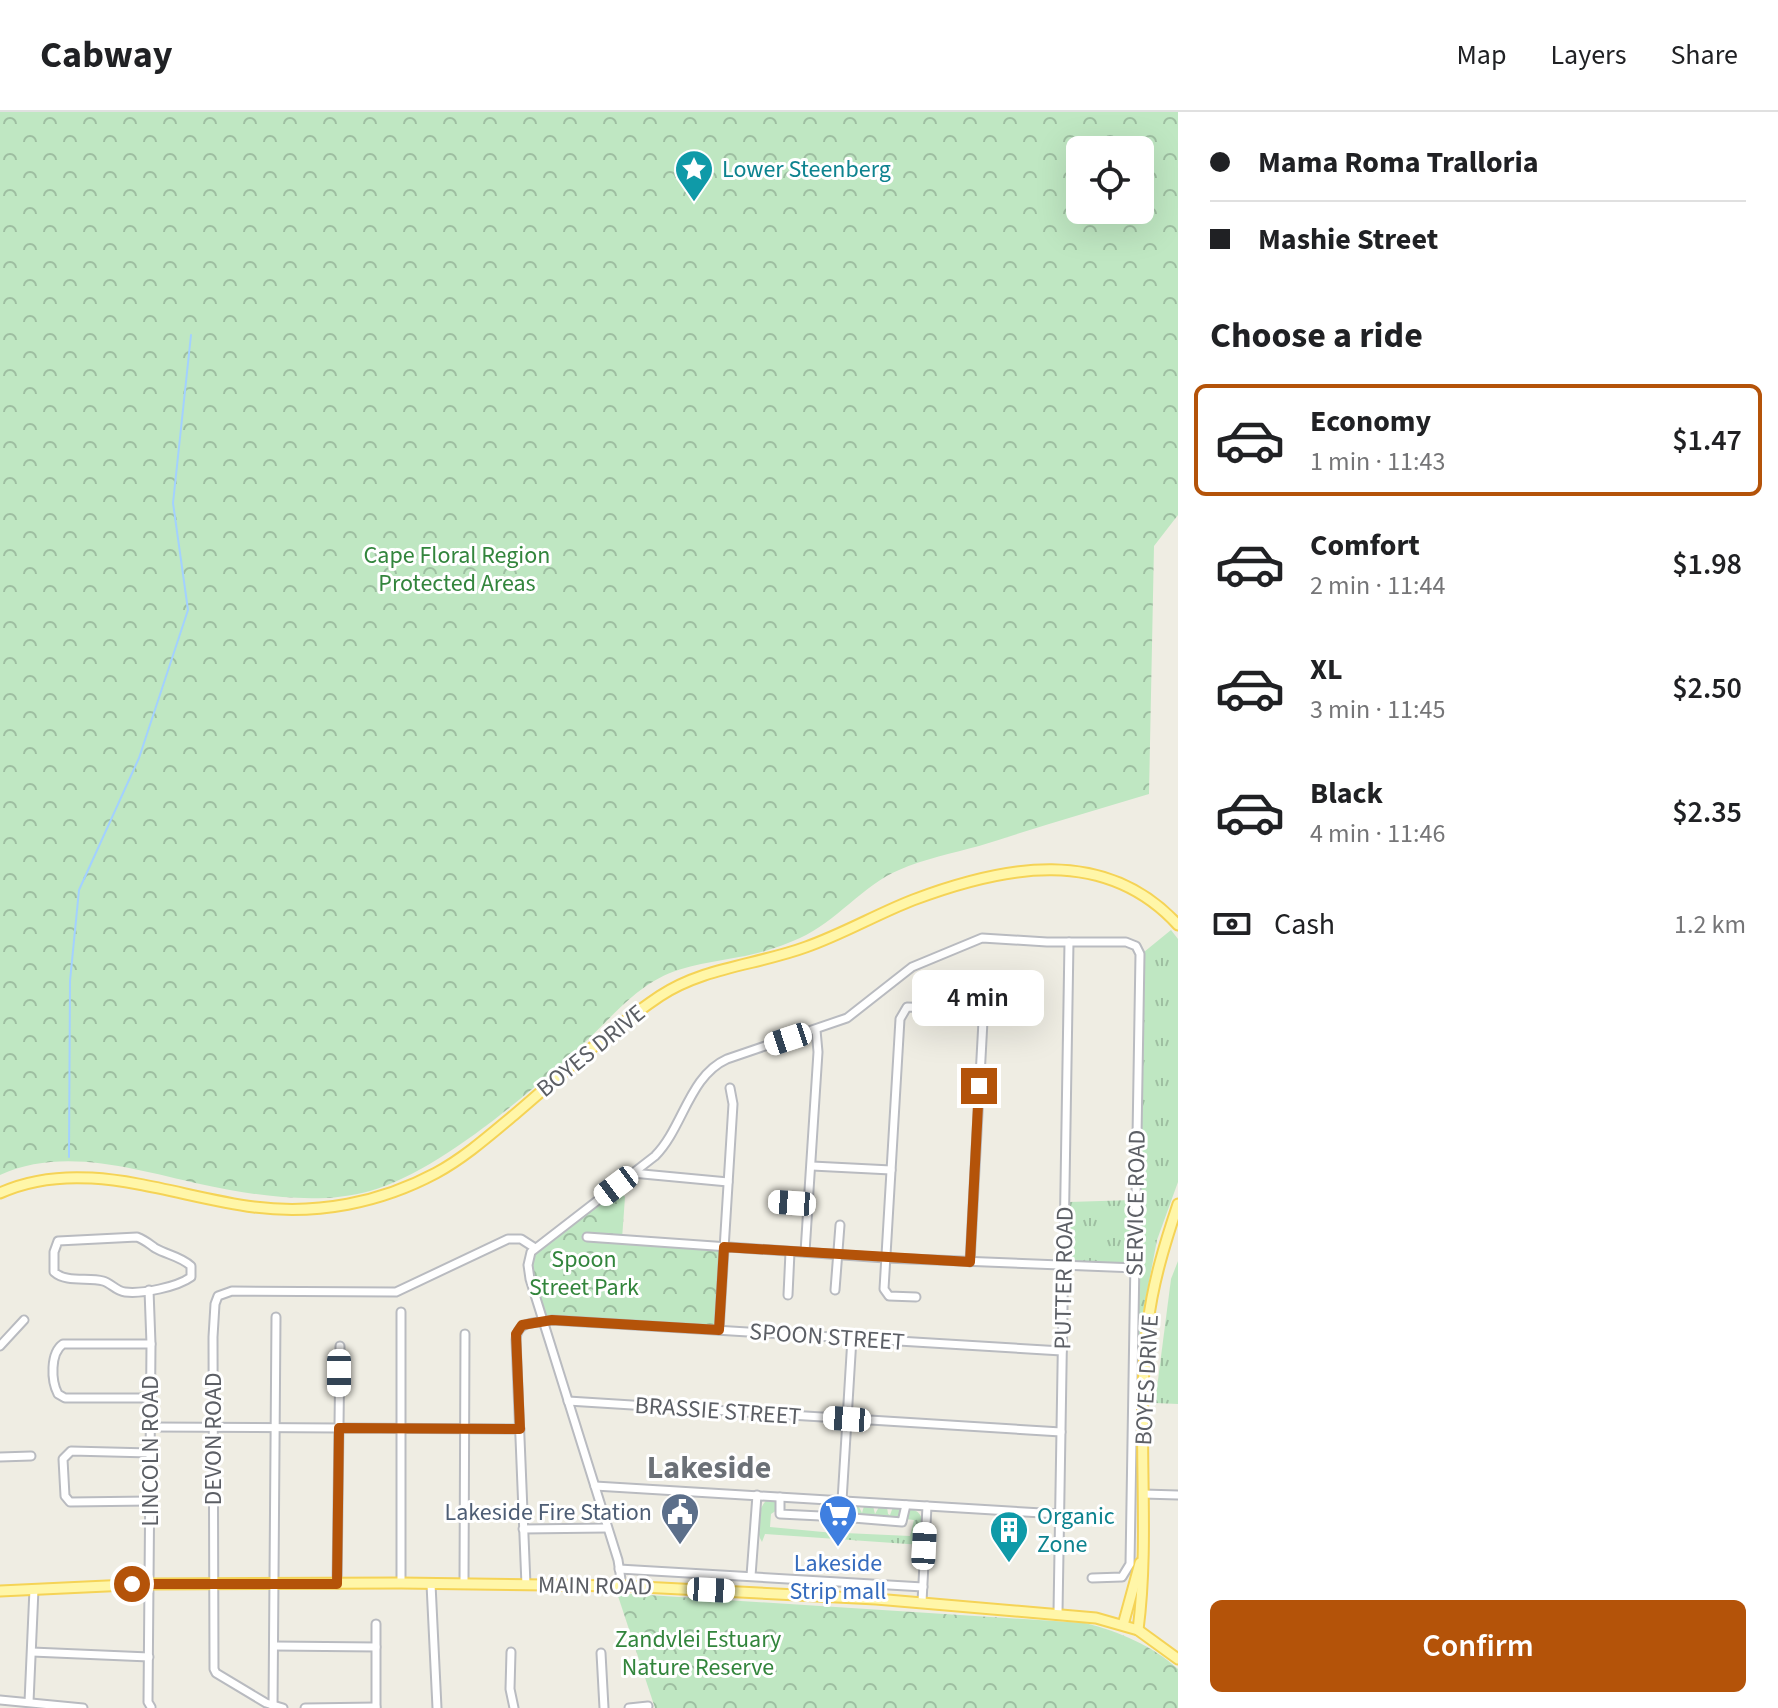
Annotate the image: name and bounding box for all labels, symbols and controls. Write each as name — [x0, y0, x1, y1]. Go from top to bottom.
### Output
text: Cabway — [40, 28, 173, 82]
text: Map — [1456, 35, 1506, 75]
text: Layers — [1550, 35, 1626, 75]
text: Share — [1670, 35, 1738, 75]
map controls — [1066, 136, 1154, 224]
button: locate — [1066, 136, 1154, 224]
text: Mama Roma Tralloria — [1258, 141, 1539, 184]
place icon: Lower Steenberg — [673, 148, 715, 203]
place label: Lower Steenberg — [722, 152, 891, 187]
text: Mashie Street — [1258, 218, 1438, 261]
text: Choose a ride — [1210, 310, 1423, 361]
text: Economy — [1310, 400, 1431, 443]
icon: car — [1214, 404, 1286, 476]
text: $1.47 — [1672, 419, 1742, 462]
text: 1 min · 11:43 — [1310, 443, 1445, 480]
text: Comfort — [1310, 524, 1420, 567]
icon: car — [1214, 528, 1286, 600]
park label: Cape Floral Region Protected Areas — [364, 538, 550, 601]
text: $1.98 — [1672, 543, 1742, 586]
text: 2 min · 11:44 — [1310, 567, 1445, 604]
text: XL — [1310, 648, 1343, 691]
icon: car — [1214, 652, 1286, 724]
text: $2.50 — [1672, 667, 1742, 710]
text: 3 min · 11:45 — [1310, 691, 1445, 728]
text: Black — [1310, 772, 1383, 815]
icon: car — [1214, 776, 1286, 848]
text: $2.35 — [1672, 791, 1742, 834]
text: 4 min · 11:46 — [1310, 815, 1445, 852]
icon: cash — [1210, 902, 1254, 946]
text: Cash — [1274, 903, 1335, 946]
text: 1.2 km — [1674, 906, 1746, 943]
callout: 4 min — [913, 970, 1045, 1026]
text: 4 min — [947, 979, 1009, 1016]
street label: BOYES DRIVE — [529, 996, 653, 1106]
car — [761, 1020, 815, 1058]
route end — [961, 1068, 997, 1104]
street label: SERVICE ROAD — [1117, 1130, 1155, 1276]
car — [590, 1162, 642, 1210]
car — [767, 1189, 817, 1217]
street label: PUTTER ROAD — [1045, 1206, 1083, 1350]
park label: Spoon Street Park — [529, 1242, 639, 1305]
street label: SPOON STREET — [748, 1314, 906, 1360]
street label: BOYES DRIVE — [1126, 1314, 1168, 1446]
car — [327, 1349, 351, 1397]
street label: DEVON ROAD — [196, 1373, 231, 1505]
street label: LINCOLN ROAD — [133, 1375, 168, 1527]
street label: BRASSIE STREET — [634, 1388, 803, 1434]
car — [822, 1405, 872, 1433]
district label: Lakeside — [647, 1445, 771, 1491]
public building icon: Lakeside Fire Station — [659, 1491, 701, 1546]
supermarket icon: Lakeside Strip mall — [817, 1493, 859, 1548]
place label: Lakeside Fire Station — [445, 1495, 652, 1530]
place label: Organic Zone — [1037, 1499, 1115, 1562]
building icon: Organic Zone — [988, 1509, 1030, 1564]
car — [911, 1521, 937, 1571]
place label: Lakeside Strip mall — [790, 1546, 886, 1609]
route start — [114, 1566, 150, 1602]
street label: MAIN ROAD — [538, 1568, 652, 1604]
car — [686, 1577, 736, 1603]
button: Confirm — [1210, 1600, 1746, 1692]
park label: Zandvlei Estuary Nature Reserve — [615, 1622, 781, 1685]

